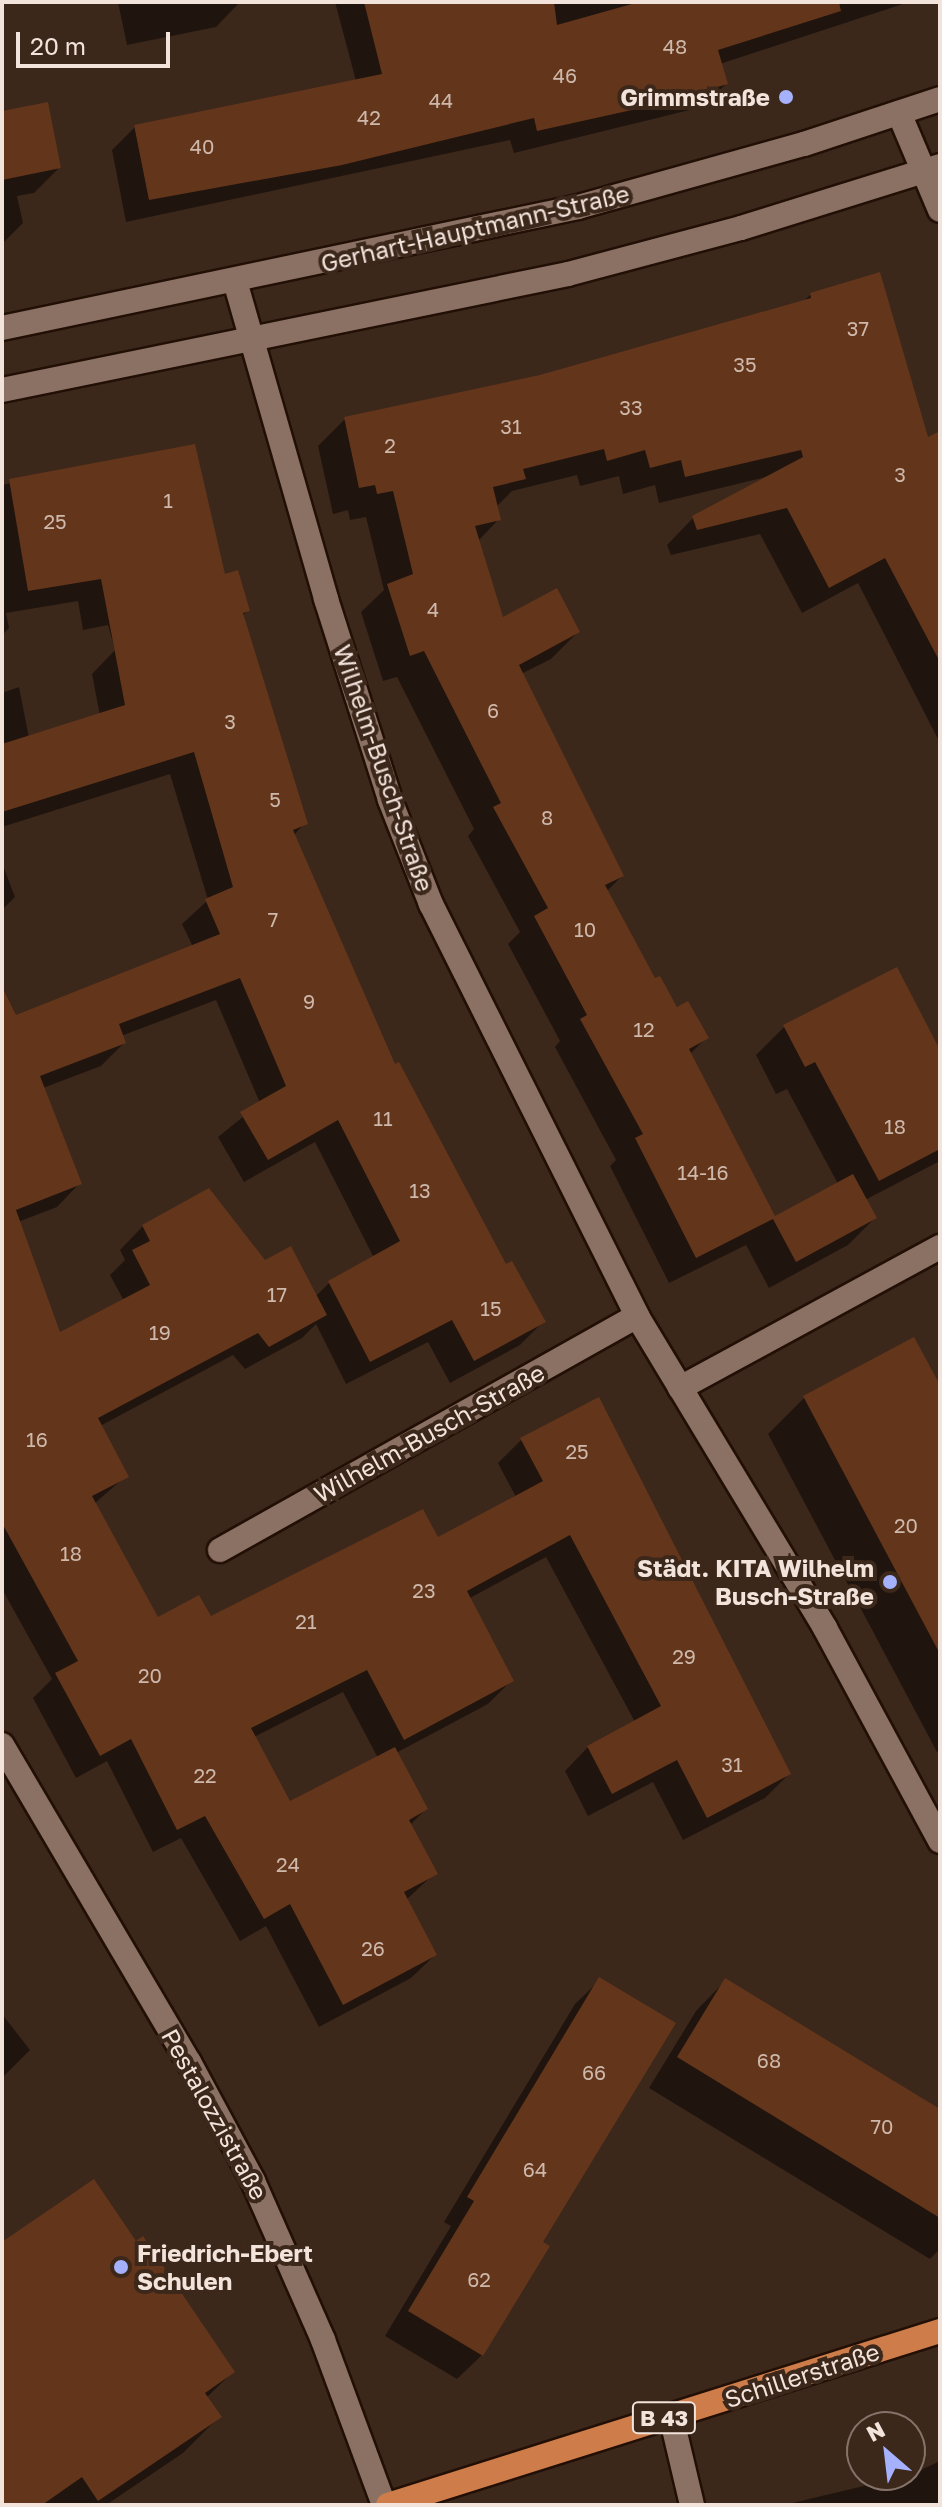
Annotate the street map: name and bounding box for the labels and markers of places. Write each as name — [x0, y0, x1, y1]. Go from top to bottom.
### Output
place label: Grimmstraße — [620, 83, 770, 111]
marker: Grimmstraße — [777, 88, 795, 106]
place label: Städt. KITA Wilhelm Busch-Straße — [637, 1554, 874, 1610]
marker: Städt. KITA Wilhelm Busch-Straße — [881, 1573, 899, 1591]
place label: Friedrich-Ebert Schulen — [137, 2239, 313, 2295]
marker: Friedrich-Ebert Schulen — [112, 2258, 130, 2276]

